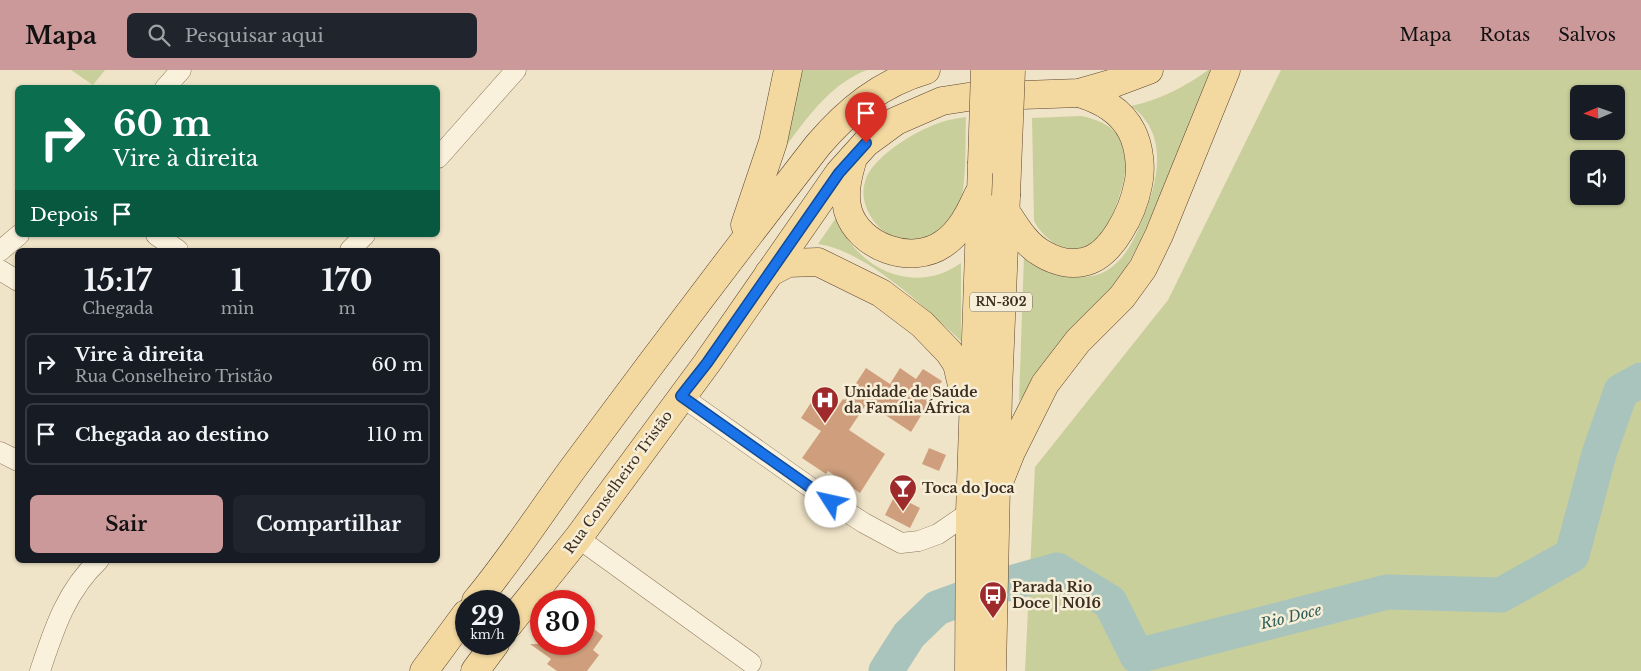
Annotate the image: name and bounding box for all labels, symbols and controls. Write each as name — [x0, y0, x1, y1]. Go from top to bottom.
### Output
search box — [127, 13, 477, 58]
text: Mapa — [25, 21, 97, 50]
icon: search — [145, 21, 173, 49]
text: Pesquisar aqui — [185, 24, 324, 47]
text: Mapa — [1400, 24, 1451, 46]
text: Rotas — [1479, 24, 1530, 46]
text: Salvos — [1558, 24, 1616, 46]
north arrow — [1570, 85, 1625, 140]
map controls — [1570, 85, 1625, 205]
pin — [845, 92, 887, 143]
icon: arrive — [852, 99, 880, 127]
text: 60 m — [113, 102, 211, 145]
icon: right — [30, 105, 95, 170]
text: Vire à direita — [113, 145, 258, 172]
button: sound — [1570, 150, 1625, 205]
icon: arrive — [108, 200, 136, 228]
text: Depois — [30, 203, 98, 226]
text: 15:17 — [84, 262, 152, 299]
text: 1 — [231, 262, 244, 299]
text: 170 — [322, 262, 373, 299]
road number: RN-302 — [970, 292, 1032, 312]
text: Chegada — [82, 298, 153, 318]
text: min — [221, 298, 254, 318]
text: m — [339, 298, 356, 318]
text: Vire à direita — [75, 343, 204, 366]
icon: right — [32, 350, 60, 378]
text: 60 m — [371, 353, 423, 376]
text: Rua Conselheiro Tristão — [75, 366, 273, 386]
place label: Unidade de Saúde da Família África — [844, 383, 977, 417]
hospital icon: Unidade de Saúde da Família África — [810, 385, 840, 424]
street label: Rua Conselheiro Tristão — [560, 407, 676, 557]
icon: arrive — [32, 420, 60, 448]
text: Chegada ao destino — [75, 423, 269, 446]
text: 110 m — [367, 423, 423, 446]
bar icon: Toca do Joca — [888, 473, 918, 512]
position arrow — [804, 475, 856, 527]
place label: Toca do Joca — [922, 479, 1015, 497]
button: Sair — [30, 495, 223, 553]
button: Compartilhar — [233, 495, 425, 553]
place label: Parada Rio Doce | N016 — [1012, 578, 1101, 612]
bus stop icon: Parada Rio Doce | N016 — [978, 580, 1008, 619]
speed limit sign: 30 — [530, 590, 595, 655]
water label: Rio Doce — [1257, 600, 1323, 633]
text: 29 — [471, 601, 504, 632]
text: km/h — [470, 627, 505, 642]

